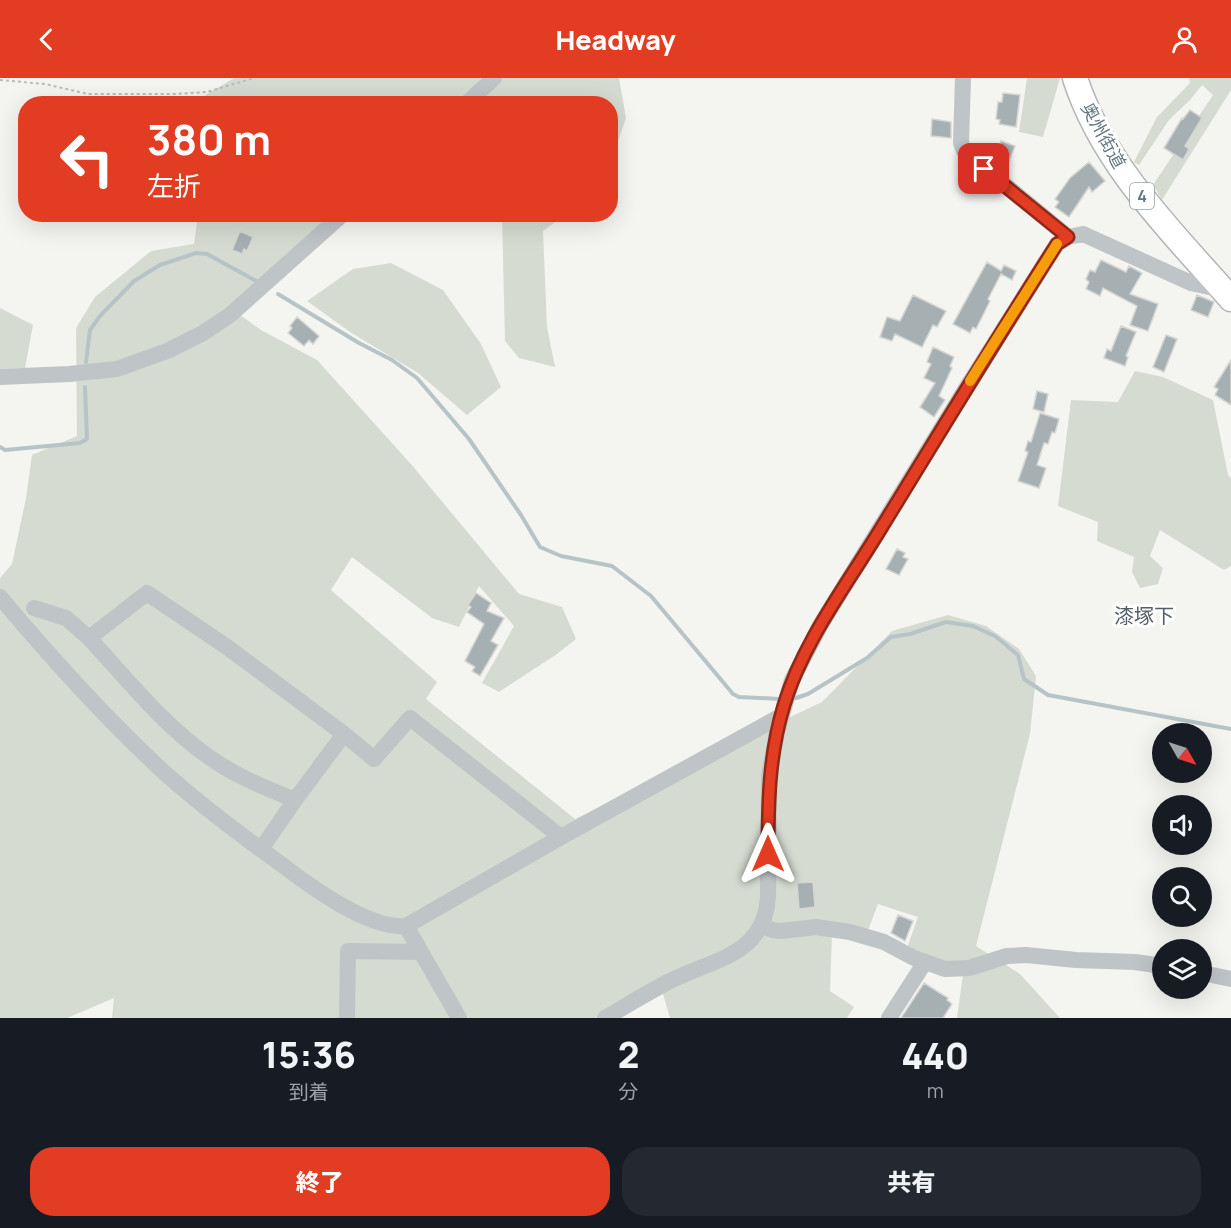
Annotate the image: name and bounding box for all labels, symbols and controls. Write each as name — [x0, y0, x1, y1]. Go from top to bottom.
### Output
text: Headway — [555, 21, 676, 58]
icon: back — [30, 23, 63, 56]
icon: person — [1168, 23, 1201, 56]
street label: 奥州街道 — [1076, 98, 1132, 172]
text: 380 m — [147, 110, 271, 168]
icon: left — [48, 120, 126, 198]
pin — [958, 143, 1009, 194]
icon: arrive — [967, 152, 1000, 185]
text: 左折 — [147, 167, 201, 204]
road number: 4 — [1130, 183, 1154, 209]
district label: 漆塚下 — [1114, 602, 1174, 629]
north arrow — [1152, 723, 1212, 783]
map controls — [1152, 723, 1212, 999]
button: sound — [1152, 795, 1212, 855]
position arrow — [736, 822, 800, 886]
button: search — [1152, 867, 1212, 927]
button: layers — [1152, 939, 1212, 999]
text: 15:36 — [262, 1030, 356, 1079]
text: 2 — [618, 1030, 639, 1079]
text: 440 — [901, 1031, 969, 1080]
text: m — [927, 1077, 944, 1104]
text: 到着 — [289, 1078, 329, 1105]
text: 分 — [619, 1078, 639, 1105]
button: 終了 — [30, 1147, 610, 1216]
button: 共有 — [622, 1147, 1201, 1216]

